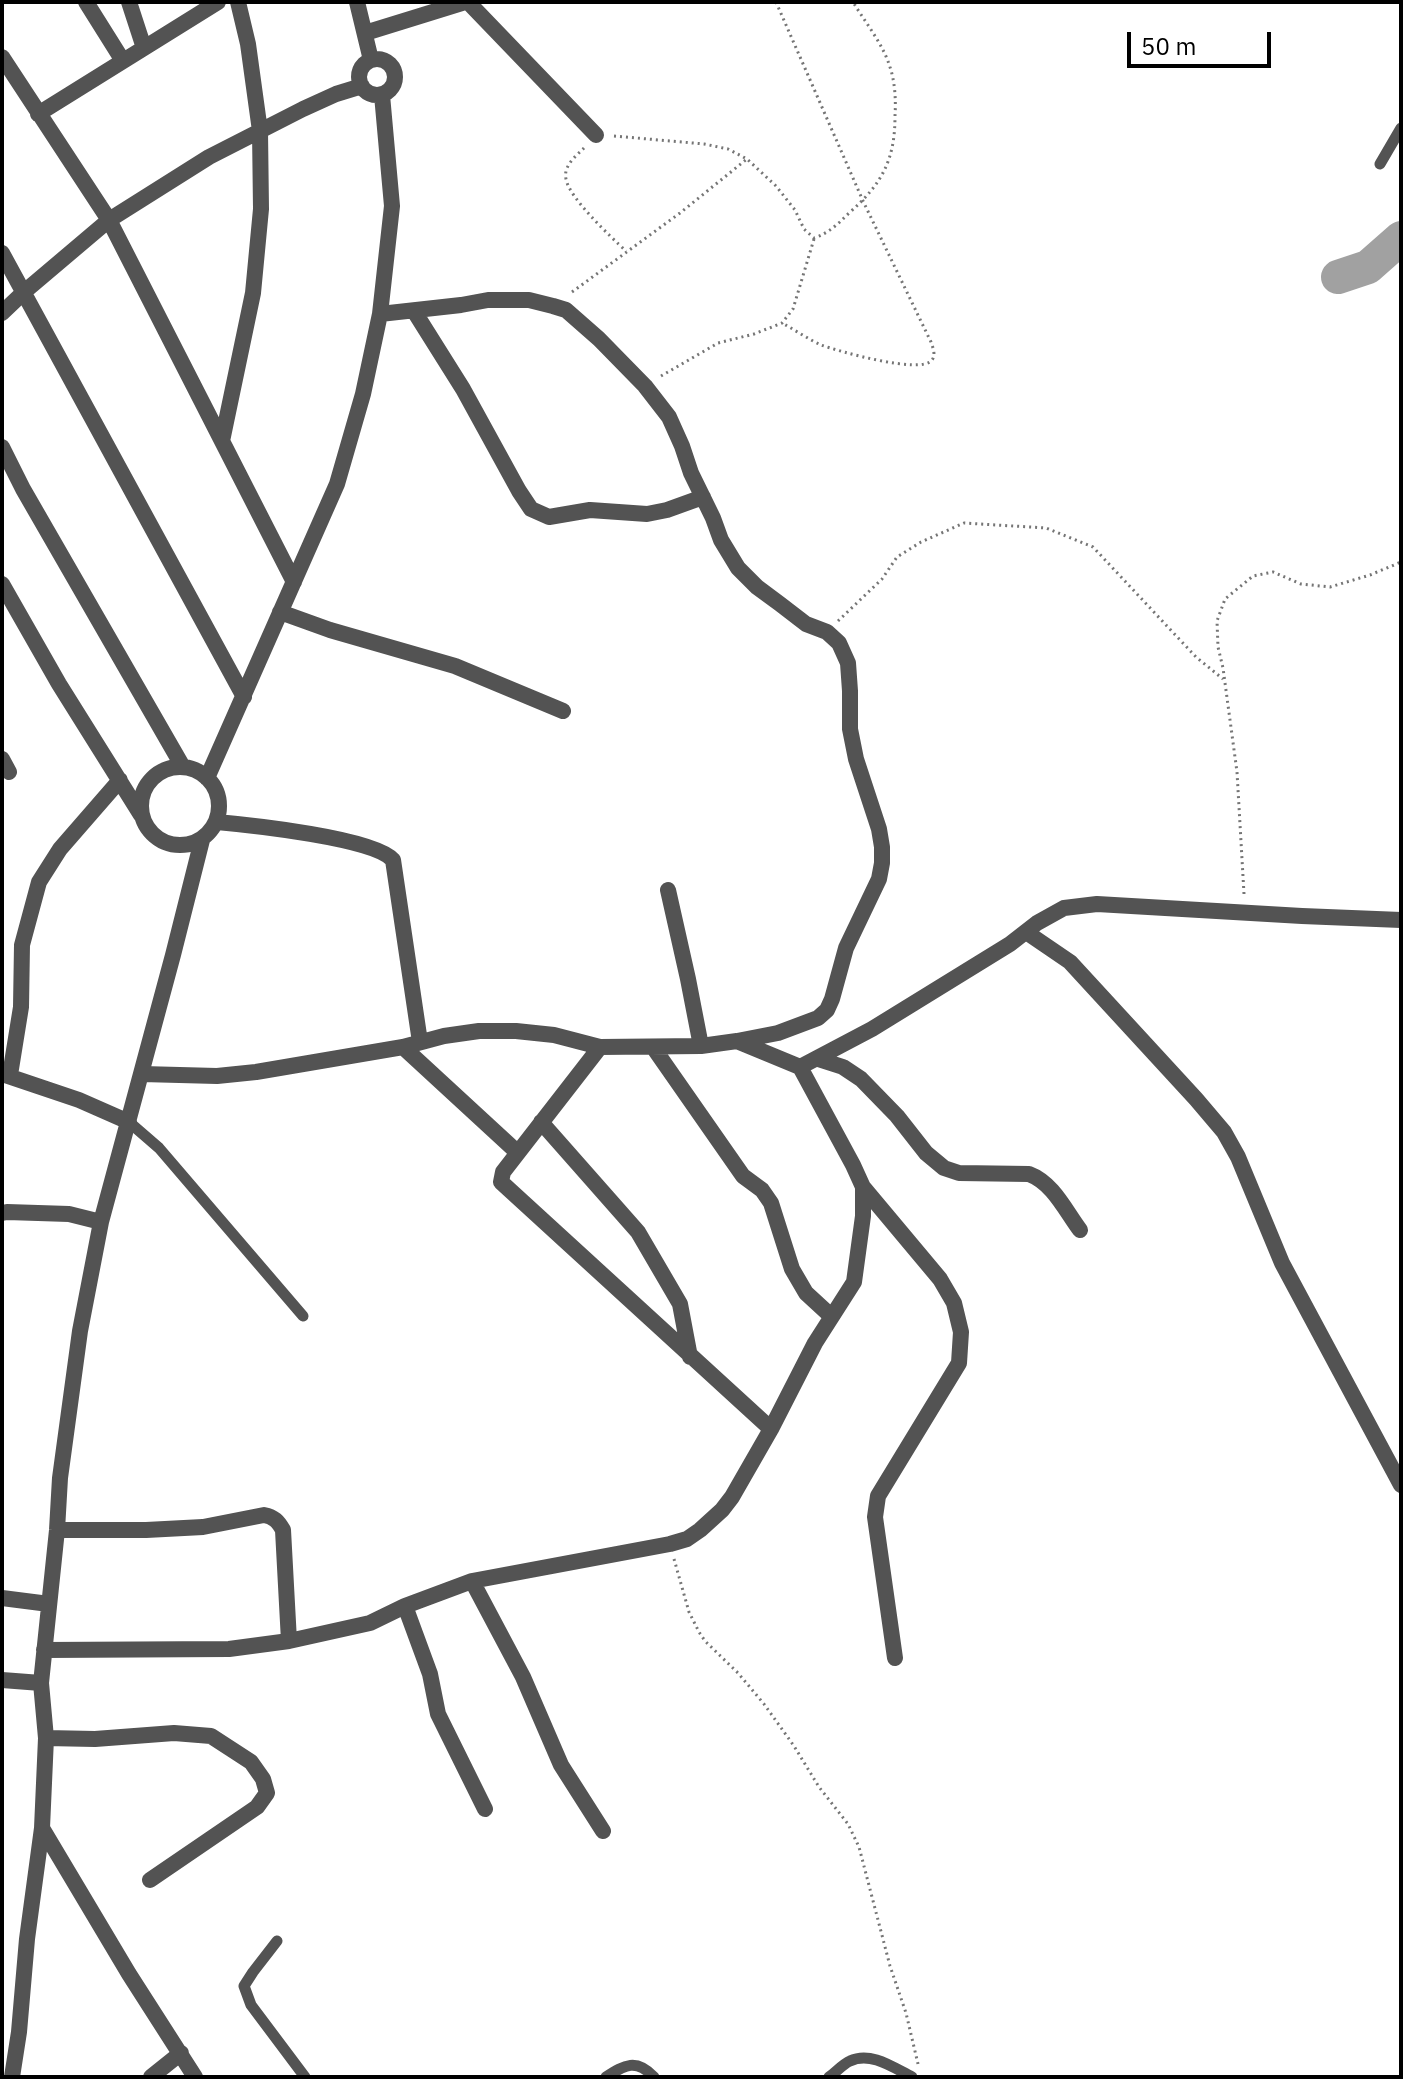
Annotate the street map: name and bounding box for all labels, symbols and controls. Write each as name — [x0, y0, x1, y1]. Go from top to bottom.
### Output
scale bar — [1131, 16, 1275, 66]
text: 50 m — [1141, 30, 1196, 62]

